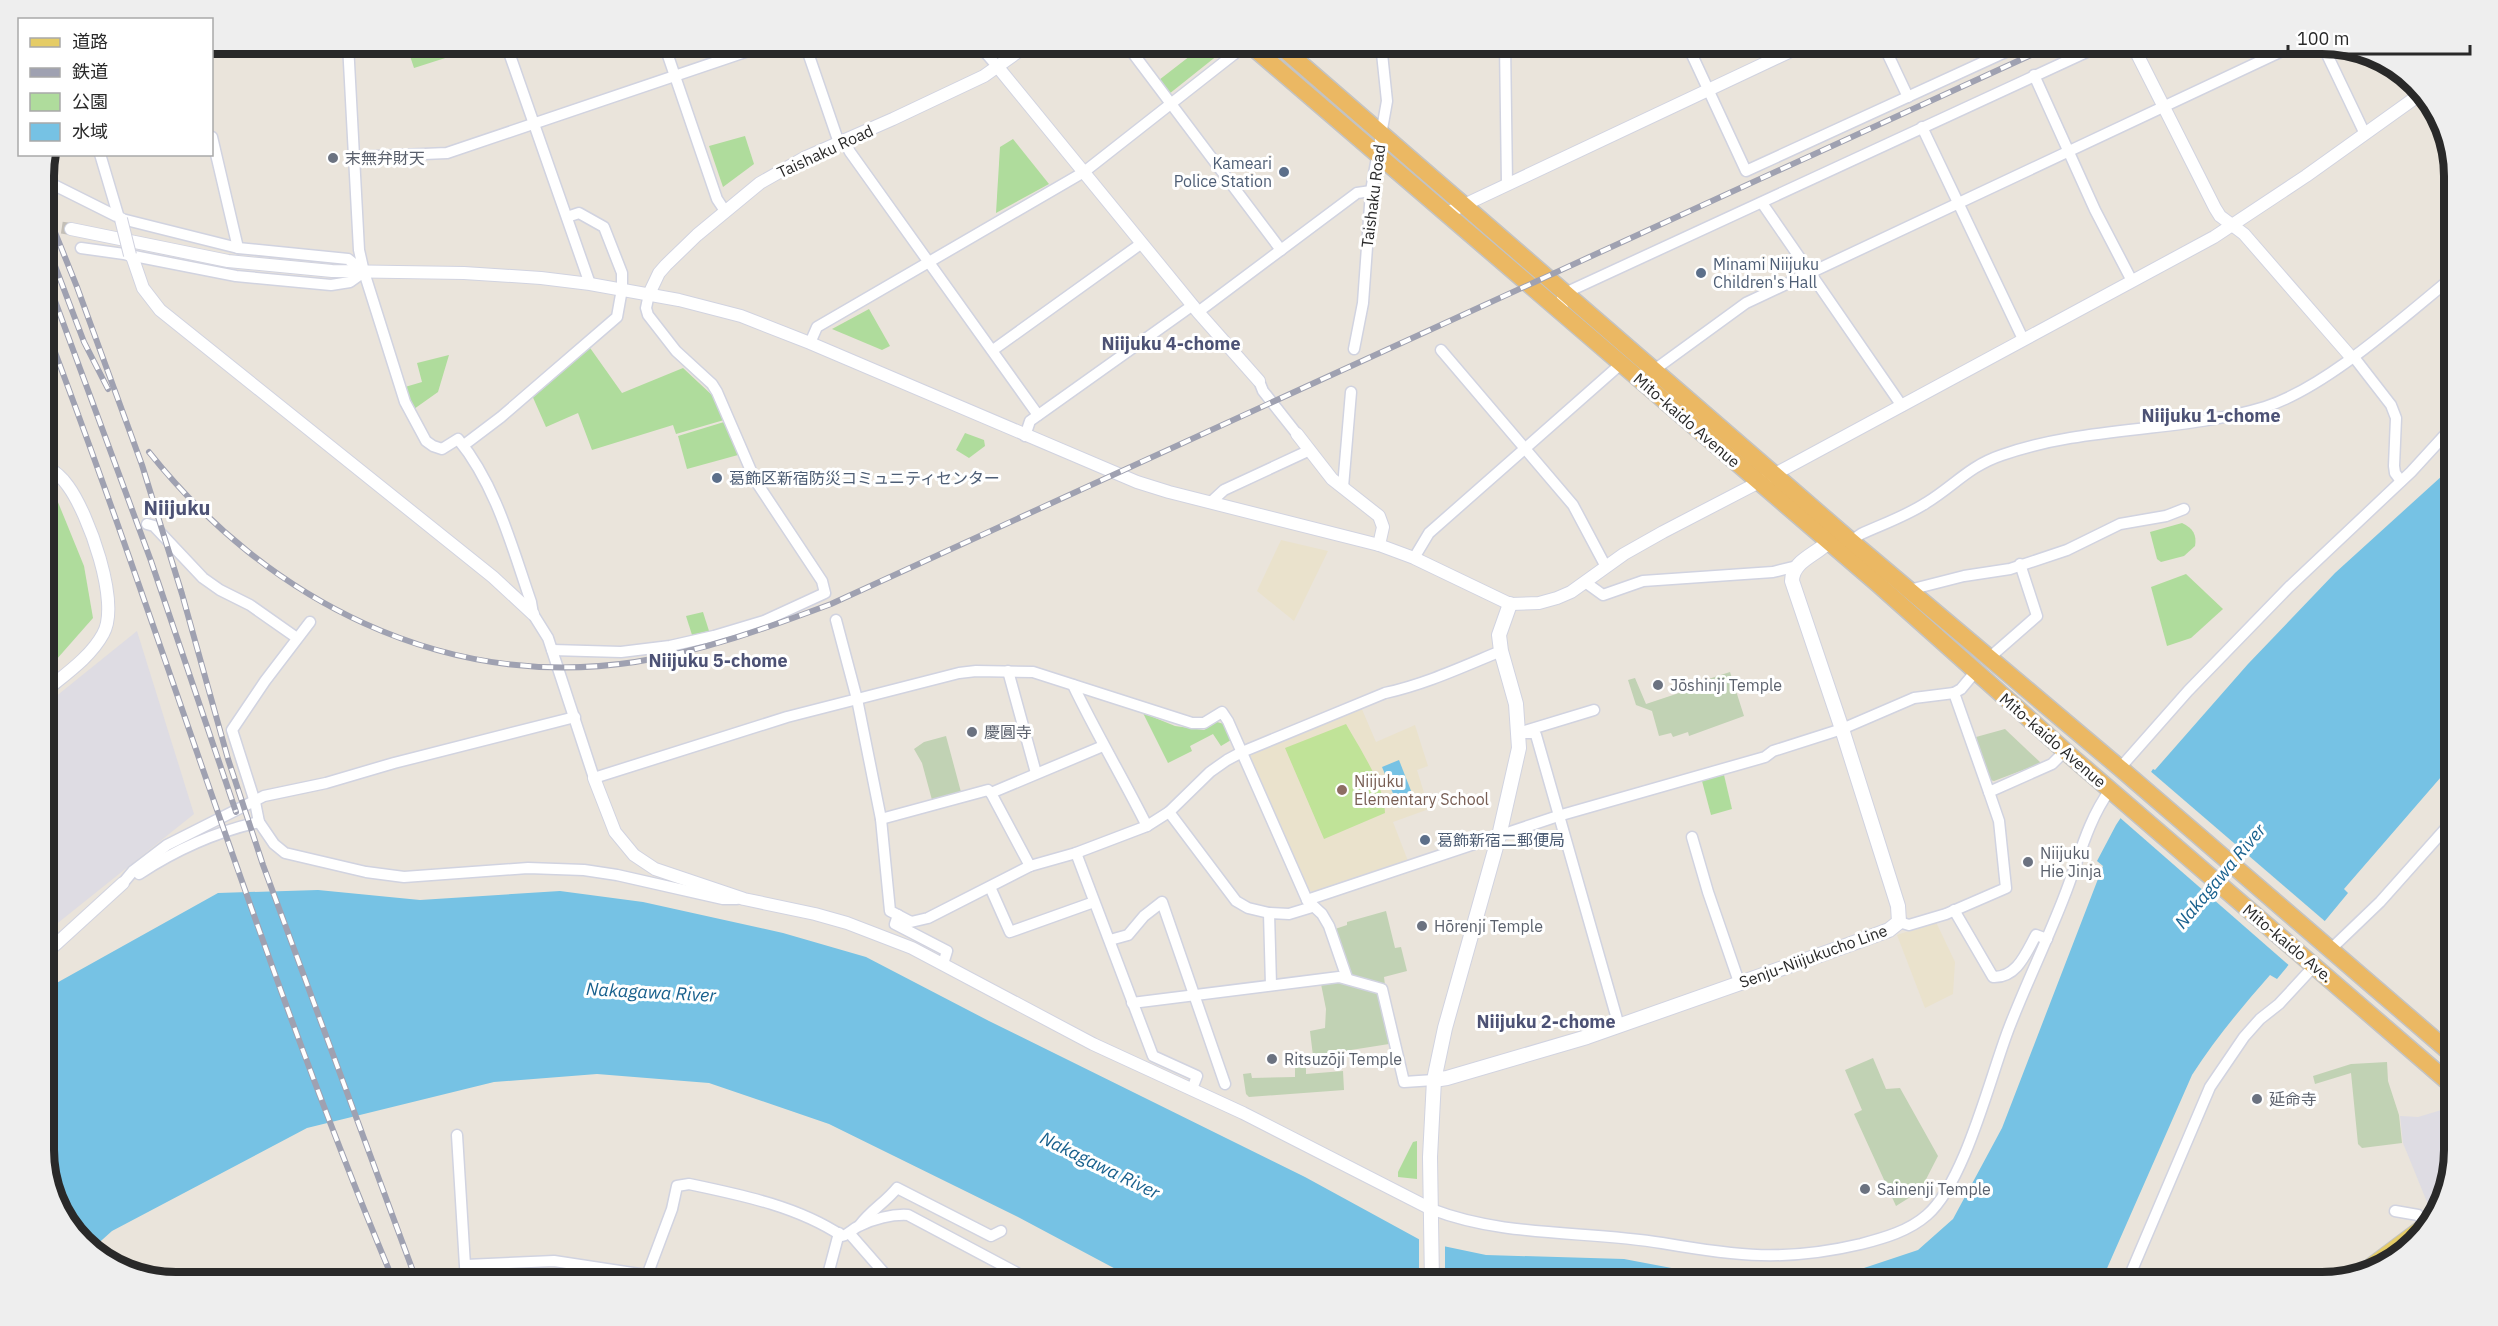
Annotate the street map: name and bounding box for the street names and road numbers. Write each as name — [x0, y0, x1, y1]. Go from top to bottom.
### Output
street label: Taishaku Road — [774, 120, 876, 182]
street label: Taishaku Road — [1357, 143, 1389, 249]
street label: Mito-kaido Avenue — [1630, 368, 1744, 472]
street label: Mito-kaido Avenue — [1996, 688, 2110, 792]
street label: Mito-kaido Ave. — [2239, 900, 2337, 986]
street label: Senju-Niijukucho Line — [1736, 920, 1890, 992]

